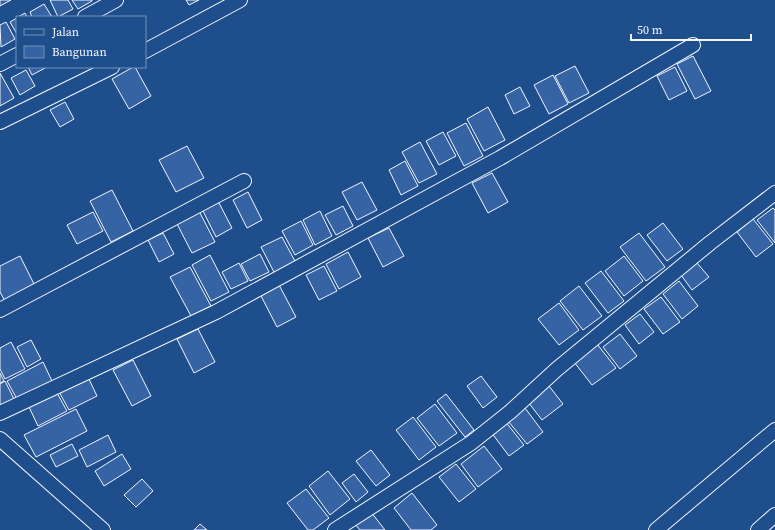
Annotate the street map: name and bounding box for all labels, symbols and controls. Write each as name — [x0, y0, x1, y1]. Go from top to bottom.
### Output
legend — [16, 16, 146, 68]
scale bar — [631, 16, 751, 42]
text: 50 m — [637, 22, 663, 38]
text: Jalan — [51, 24, 79, 40]
text: Bangunan — [52, 44, 107, 60]

